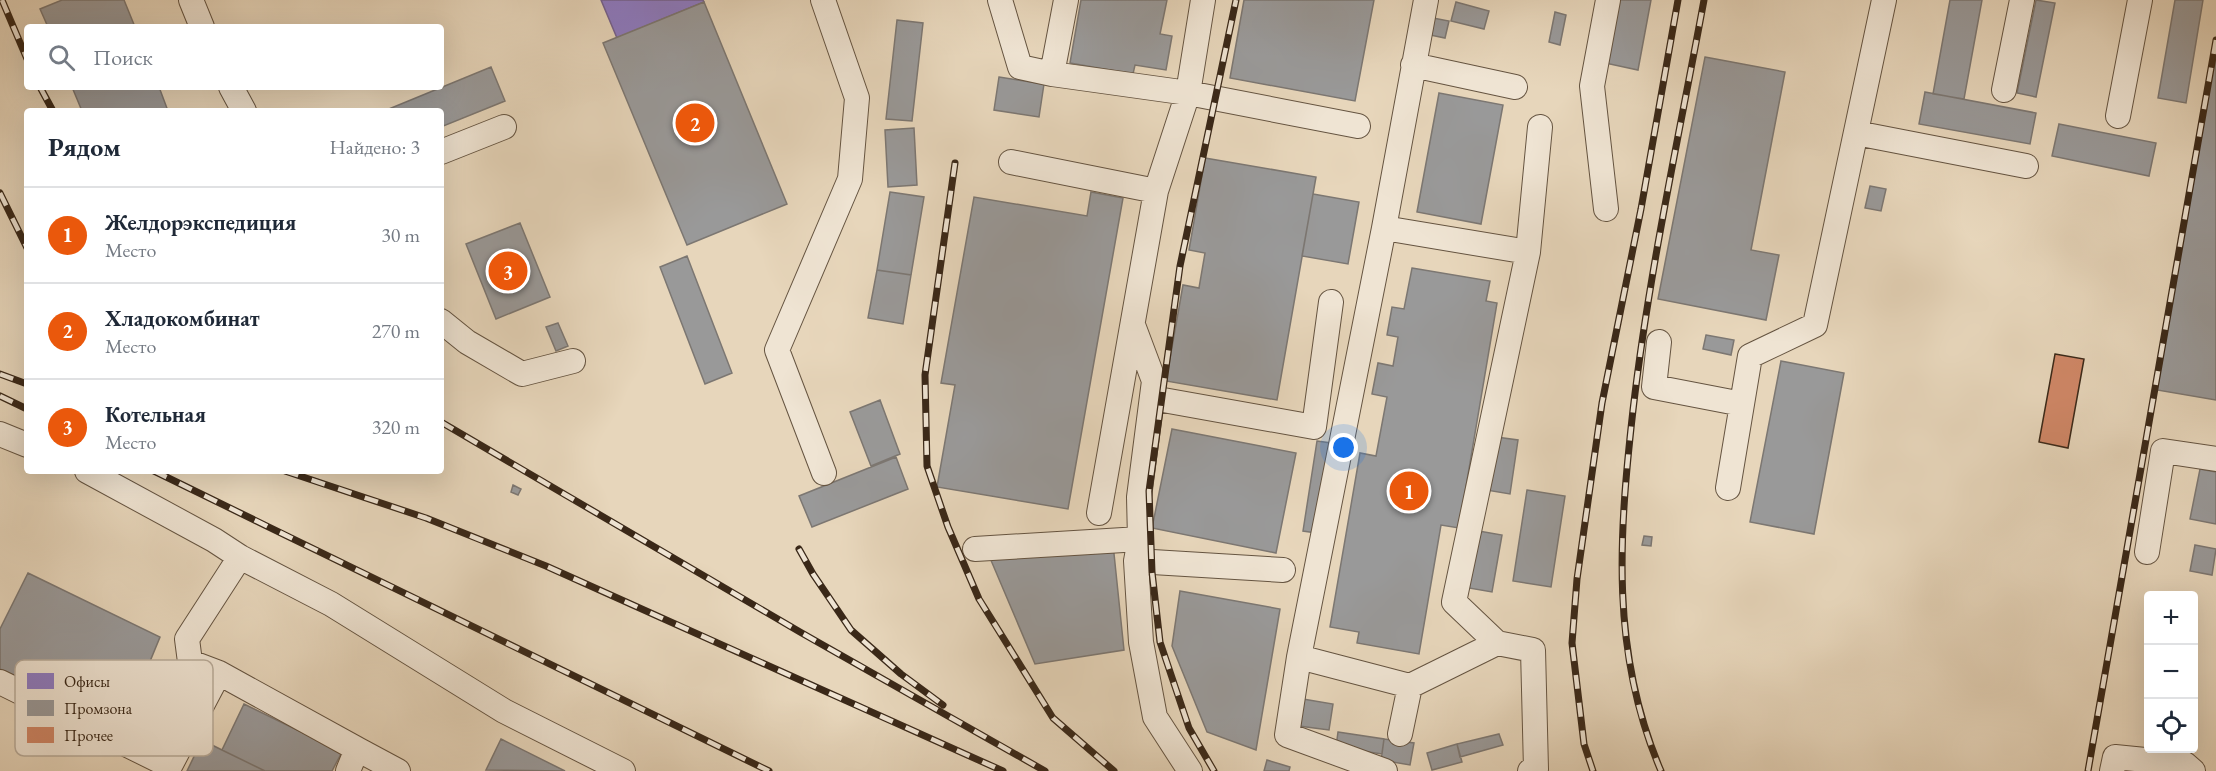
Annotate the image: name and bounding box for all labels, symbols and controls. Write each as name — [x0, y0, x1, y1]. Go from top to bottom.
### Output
search box — [24, 24, 444, 90]
icon: search — [45, 41, 78, 74]
text: Поиск — [93, 43, 153, 72]
pin: 2 — [676, 100, 714, 146]
text: Рядом — [48, 130, 121, 164]
text: Найдено: 3 — [329, 134, 420, 160]
text: Желдорэкспедиция — [105, 208, 296, 237]
text: 1 — [62, 222, 73, 248]
text: 30 m — [381, 222, 420, 248]
text: Место — [105, 237, 156, 263]
pin: 3 — [488, 248, 528, 294]
text: Хладокомбинат — [105, 304, 260, 333]
text: 2 — [62, 318, 73, 344]
text: 270 m — [372, 318, 420, 344]
text: Место — [105, 333, 156, 359]
text: Котельная — [105, 400, 206, 429]
text: 3 — [62, 414, 73, 440]
text: 320 m — [372, 414, 420, 440]
text: Место — [105, 429, 156, 455]
your location — [1329, 433, 1358, 462]
pin: 1 — [1390, 468, 1428, 514]
map controls — [2144, 591, 2198, 753]
button: + — [2144, 591, 2198, 645]
button: − — [2144, 645, 2198, 699]
legend — [15, 660, 213, 756]
text: Офисы — [64, 671, 110, 692]
text: Промзона — [64, 698, 133, 719]
button: locate — [2144, 699, 2198, 753]
text: Прочее — [64, 725, 113, 746]

